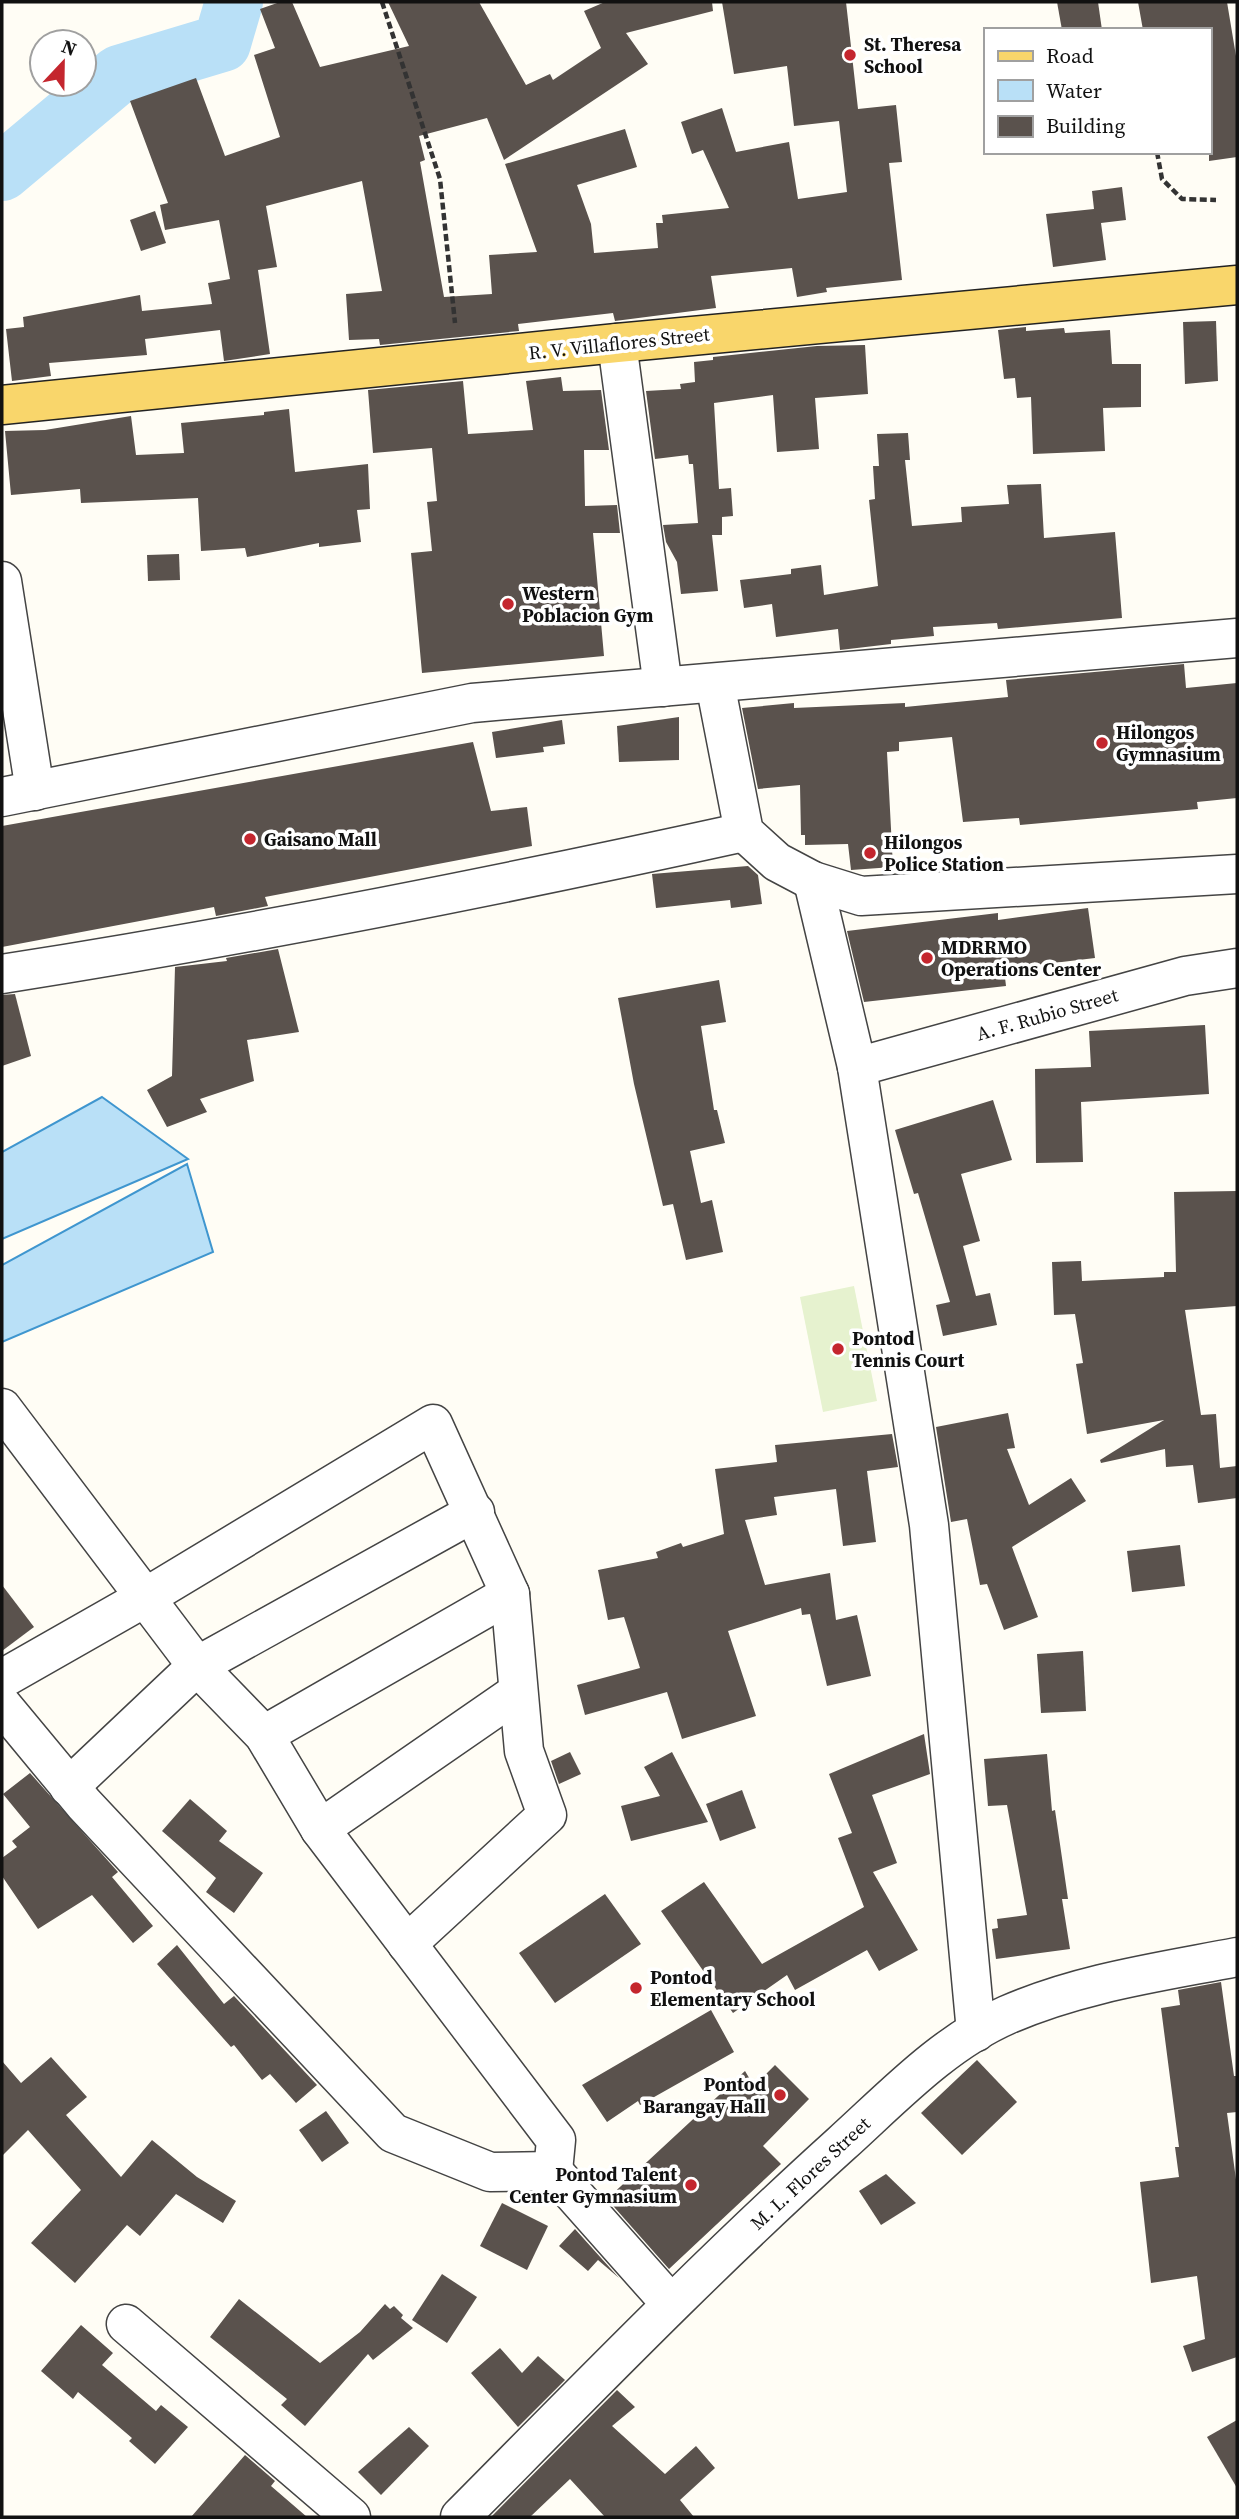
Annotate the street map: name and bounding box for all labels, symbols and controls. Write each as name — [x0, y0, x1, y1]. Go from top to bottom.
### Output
north arrow — [28, 28, 98, 98]
legend — [984, 28, 1211, 154]
place label: St. Theresa School — [864, 31, 962, 79]
text: N — [58, 33, 81, 62]
text: Road — [1046, 41, 1094, 70]
marker: St. Theresa School — [842, 47, 858, 63]
text: Water — [1046, 76, 1102, 105]
text: Building — [1046, 111, 1125, 140]
street label: R. V. Villaflores Street — [527, 320, 712, 365]
place label: Western Poblacion Gym — [522, 580, 654, 628]
marker: Western Poblacion Gym — [500, 596, 516, 612]
place label: Hilongos Gymnasium — [1116, 719, 1221, 767]
marker: Hilongos Gymnasium — [1094, 735, 1110, 751]
place label: Gaisano Mall — [264, 826, 377, 852]
place label: Hilongos Police Station — [884, 829, 1004, 877]
marker: Gaisano Mall — [242, 831, 258, 847]
marker: Hilongos Police Station — [862, 845, 878, 861]
place label: MDRRMO Operations Center — [941, 934, 1101, 982]
marker: MDRRMO Operations Center — [919, 950, 935, 966]
street label: A. F. Rubio Street — [973, 981, 1122, 1047]
place label: Pontod Tennis Court — [852, 1325, 965, 1373]
marker: Pontod Tennis Court — [830, 1341, 846, 1357]
place label: Pontod Elementary School — [650, 1964, 815, 2012]
marker: Pontod Elementary School — [628, 1980, 644, 1996]
place label: Pontod Barangay Hall — [643, 2071, 766, 2119]
marker: Pontod Barangay Hall — [772, 2087, 788, 2103]
street label: M. L. Flores Street — [744, 2110, 876, 2235]
place label: Pontod Talent Center Gymnasium — [509, 2161, 677, 2209]
marker: Pontod Talent Center Gymnasium — [683, 2177, 699, 2193]

